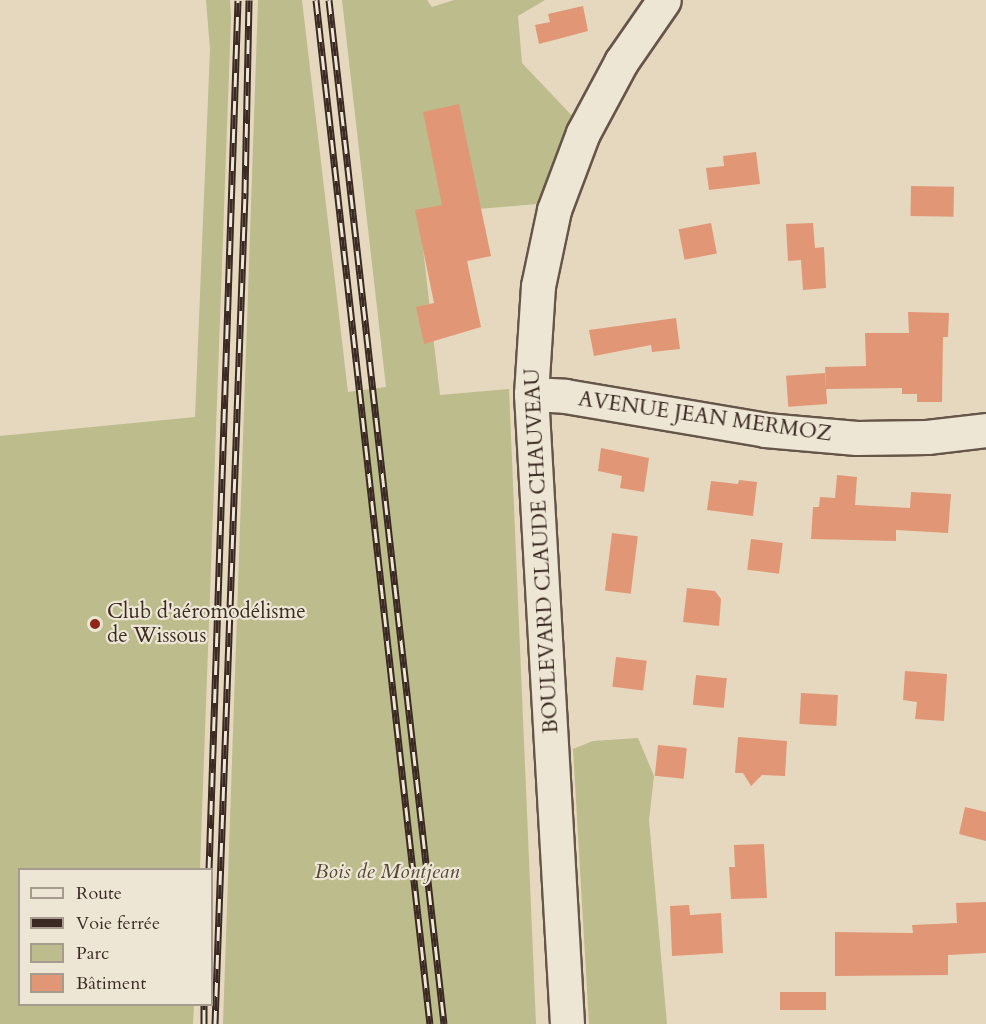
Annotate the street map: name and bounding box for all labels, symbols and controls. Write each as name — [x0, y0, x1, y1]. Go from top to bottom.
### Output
street label: BOULEVARD CLAUDE CHAUVEAU — [520, 368, 564, 734]
street label: AVENUE JEAN MERMOZ — [577, 387, 833, 447]
place label: Club d'aéromodélisme de Wissous — [107, 599, 306, 649]
marker: Club d'aéromodélisme de Wissous — [88, 617, 102, 631]
park label: Bois de Montjean — [315, 859, 459, 885]
legend — [18, 868, 213, 1006]
text: Route — [76, 881, 122, 906]
text: Voie ferrée — [76, 911, 160, 936]
text: Parc — [76, 941, 109, 966]
text: Bâtiment — [76, 971, 146, 996]

